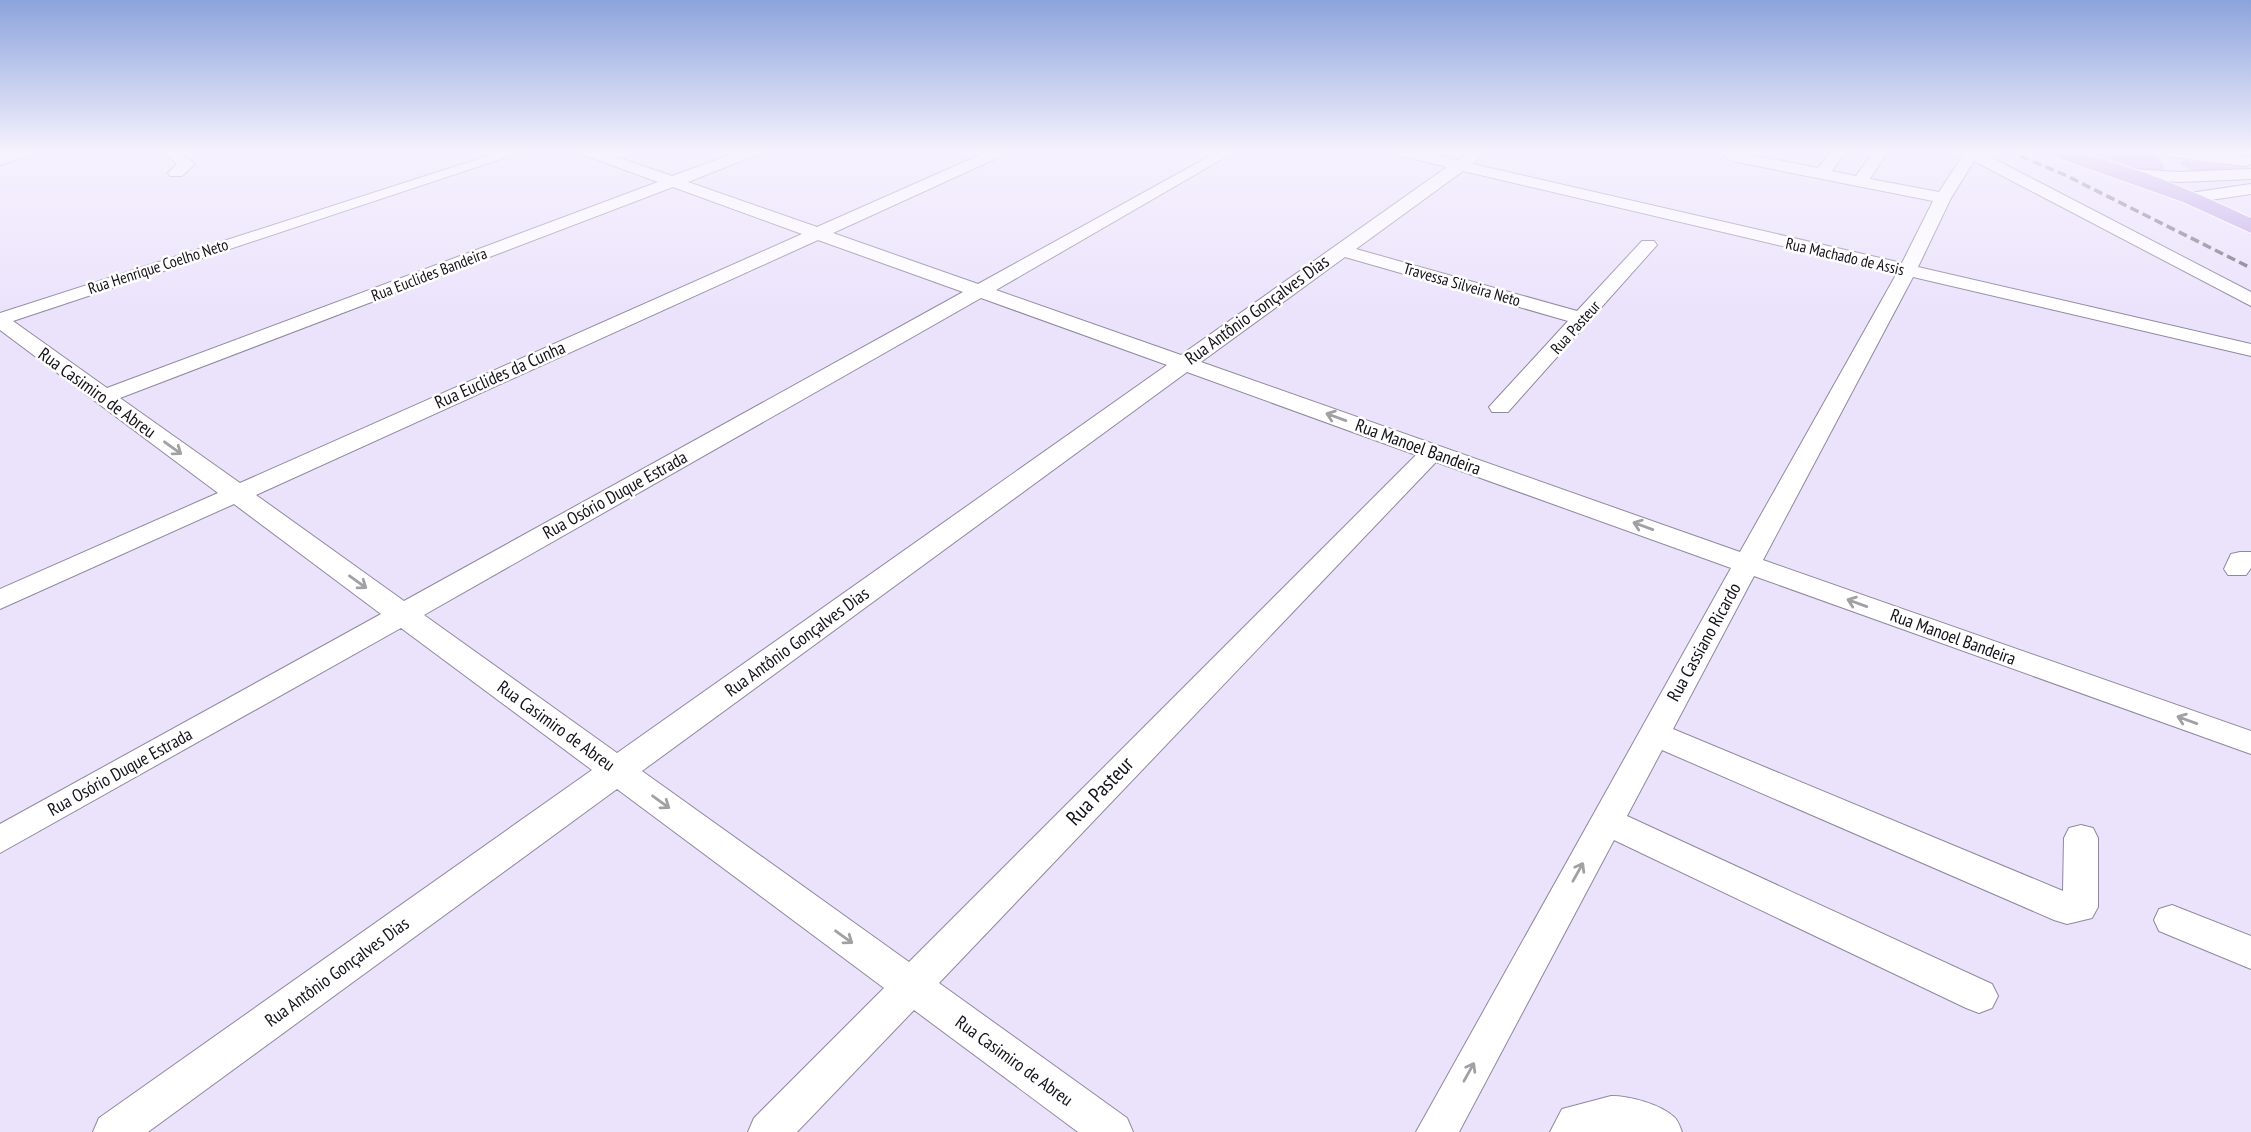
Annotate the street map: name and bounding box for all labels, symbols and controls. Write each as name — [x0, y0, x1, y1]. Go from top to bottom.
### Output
street label: Rua Machado de Assis — [1784, 233, 1906, 279]
street label: Rua Henrique Coelho Neto — [85, 234, 231, 298]
street label: Rua Euclides Bandeira — [368, 243, 490, 305]
street label: Rua Antônio Gonçalves Dias — [1180, 250, 1333, 370]
street label: Travessa Silveira Neto — [1401, 258, 1523, 310]
street label: Rua Pasteur — [1546, 296, 1605, 358]
street label: Rua Euclides da Cunha — [431, 336, 569, 414]
street label: Rua Casimiro de Abreu — [34, 342, 161, 443]
one-way arrow — [1325, 410, 1347, 422]
street label: Rua Manoel Bandeira — [1352, 413, 1484, 480]
one-way arrow — [163, 441, 182, 456]
street label: Rua Osório Duque Estrada — [539, 445, 691, 544]
one-way arrow — [1632, 519, 1654, 532]
one-way arrow — [348, 575, 367, 589]
street label: Rua Cassiano Ricardo — [1661, 578, 1746, 705]
street label: Rua Antônio Gonçalves Dias — [720, 582, 873, 702]
one-way arrow — [1846, 596, 1868, 608]
street label: Rua Manoel Bandeira — [1887, 603, 2019, 670]
street label: Rua Casimiro de Abreu — [493, 675, 620, 776]
one-way arrow — [2176, 713, 2198, 725]
street label: Rua Osório Duque Estrada — [44, 722, 196, 821]
street label: Rua Pasteur — [1060, 750, 1139, 831]
one-way arrow — [651, 794, 670, 809]
one-way arrow — [1571, 863, 1585, 883]
street label: Rua Antônio Gonçalves Dias — [260, 912, 413, 1032]
one-way arrow — [834, 929, 853, 944]
street label: Rua Casimiro de Abreu — [951, 1010, 1078, 1111]
one-way arrow — [1463, 1062, 1476, 1083]

